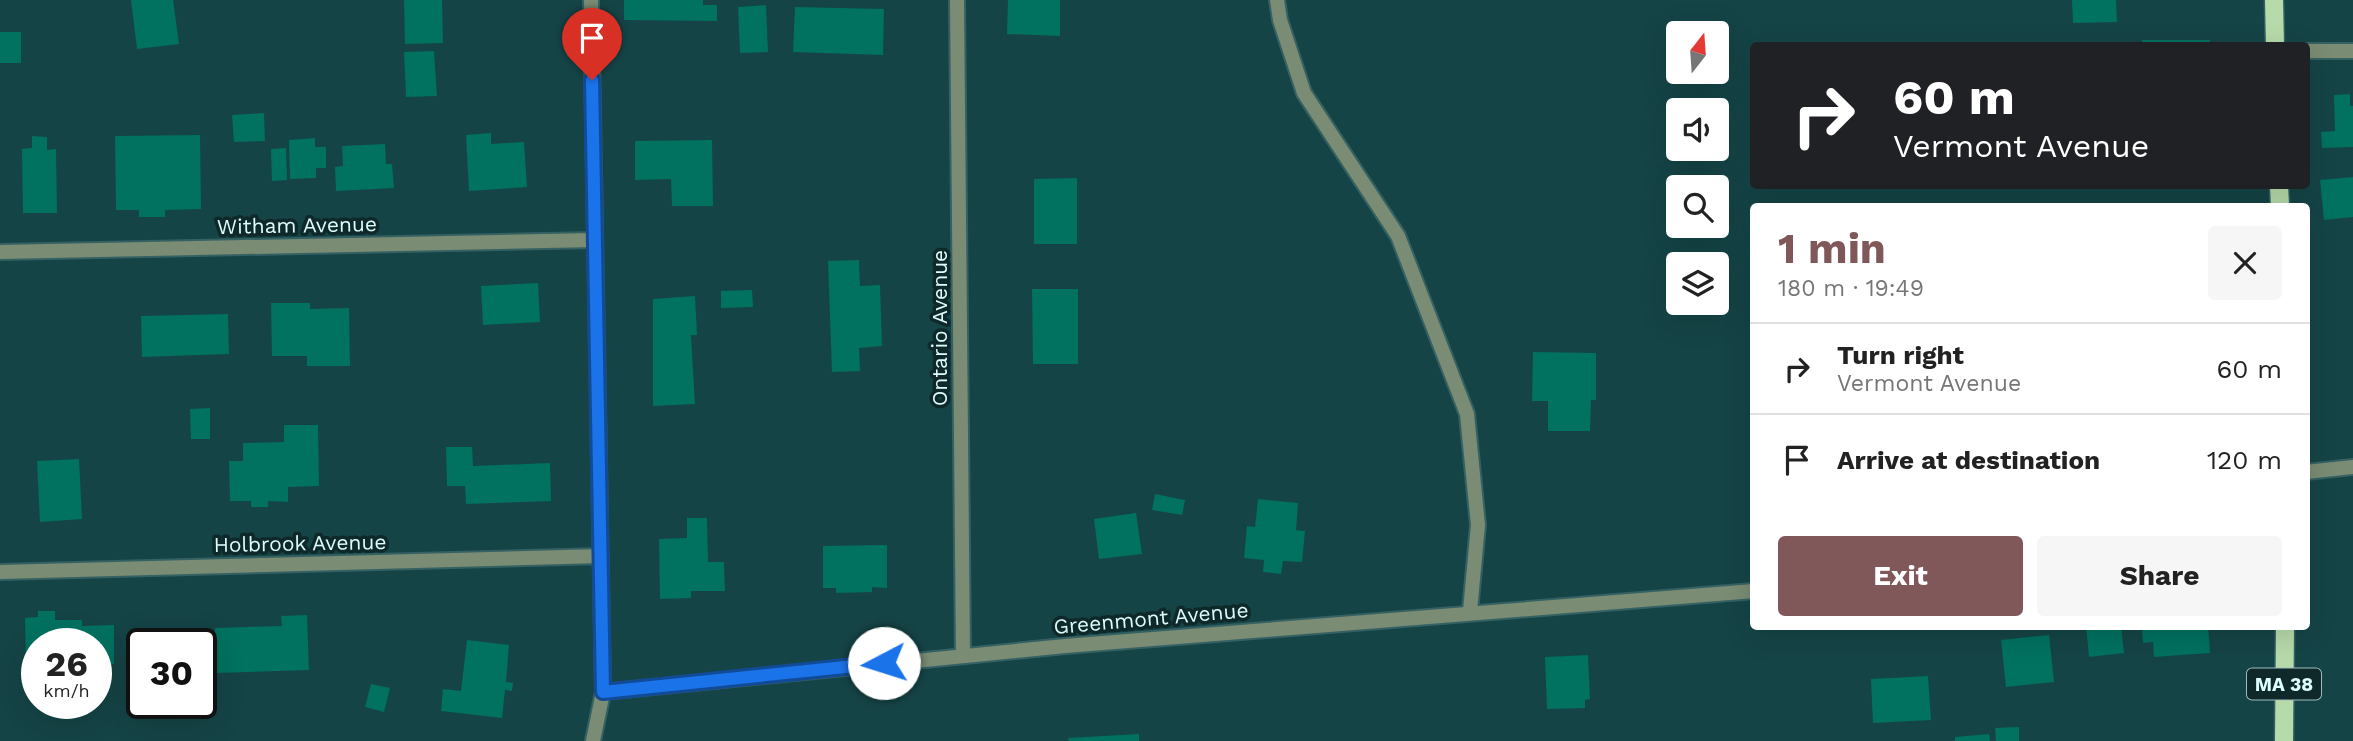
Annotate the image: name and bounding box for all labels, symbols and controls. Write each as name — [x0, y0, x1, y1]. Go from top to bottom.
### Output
pin — [562, 8, 622, 80]
icon: arrive — [573, 19, 611, 57]
north arrow — [1666, 21, 1729, 84]
map controls — [1666, 21, 1729, 315]
text: 60 m — [1893, 68, 2015, 126]
icon: right — [1778, 70, 1869, 161]
button: sound — [1666, 98, 1729, 161]
text: Vermont Avenue — [1893, 127, 2149, 165]
button: search — [1666, 175, 1729, 238]
street label: Witham Avenue — [217, 211, 377, 239]
text: 1 min — [1778, 224, 1886, 273]
button: close — [2208, 226, 2282, 300]
street label: Ontario Avenue — [927, 250, 952, 406]
button: layers — [1666, 252, 1729, 315]
text: 180 m · 19:49 — [1778, 275, 1924, 302]
text: Turn right — [1837, 340, 1964, 370]
icon: right — [1778, 350, 1816, 388]
text: 60 m — [2216, 354, 2282, 384]
text: Vermont Avenue — [1837, 370, 2021, 397]
icon: arrive — [1778, 441, 1816, 479]
text: Arrive at destination — [1837, 445, 2100, 475]
text: 120 m — [2207, 445, 2282, 475]
street label: Holbrook Avenue — [213, 529, 387, 557]
button: Exit — [1778, 536, 2023, 616]
button: Share — [2037, 536, 2282, 616]
street label: Greenmont Avenue — [1053, 597, 1249, 639]
position arrow — [847, 626, 921, 700]
speed limit sign: 30 — [126, 628, 217, 719]
text: 26 — [45, 643, 88, 685]
road number: MA 38 — [2247, 668, 2321, 699]
text: km/h — [43, 680, 90, 701]

